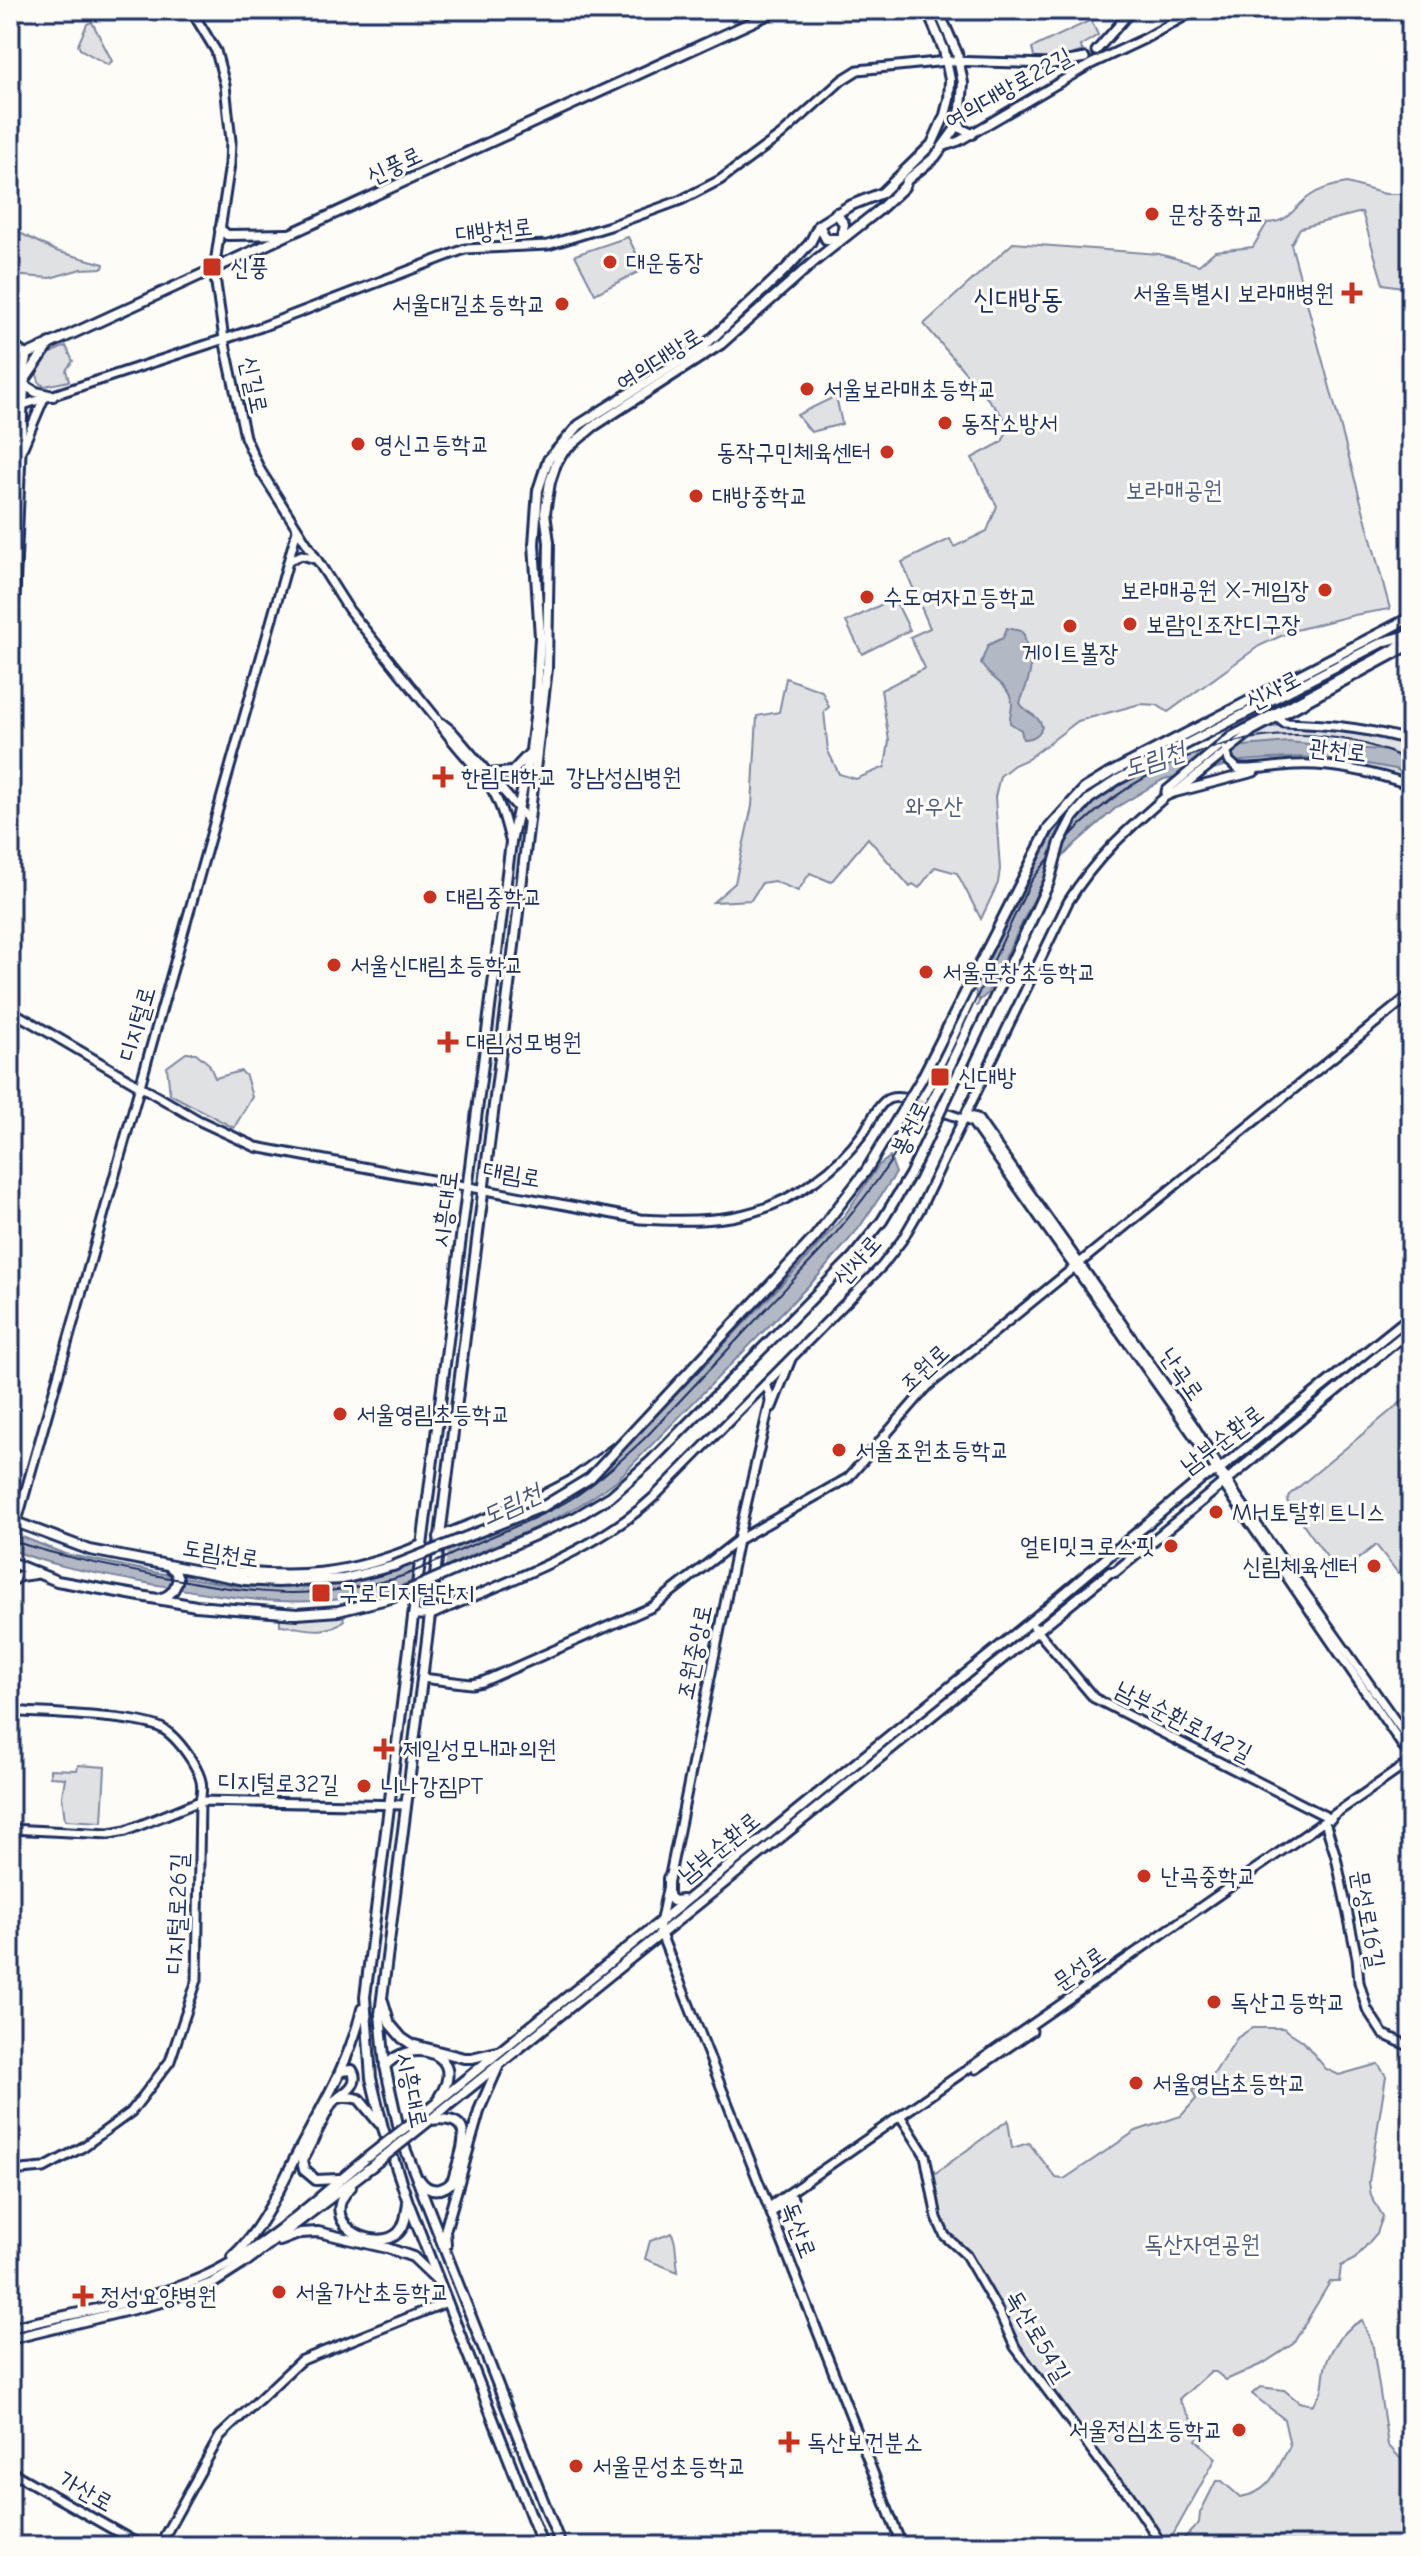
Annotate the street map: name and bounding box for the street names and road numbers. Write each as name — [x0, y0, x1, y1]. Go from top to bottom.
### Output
street label: 여의대방로22길 — [940, 42, 1076, 134]
street label: 신풍로 — [362, 140, 426, 190]
street label: 대방천로 — [454, 212, 534, 248]
street label: 여의대방로 — [611, 322, 707, 396]
street label: 신길로 — [234, 354, 274, 416]
street label: 신사로 — [1241, 664, 1305, 716]
street label: 관천로 — [1308, 733, 1368, 767]
street label: 디지털로 — [113, 983, 161, 1065]
street label: 봉천로 — [885, 1096, 935, 1160]
street label: 대림로 — [481, 1155, 543, 1193]
street label: 시흥대로 — [426, 1169, 464, 1249]
street label: 신사로 — [827, 1229, 887, 1291]
street label: 조원로 — [893, 1338, 955, 1398]
street label: 난곡로 — [1154, 1342, 1210, 1406]
street label: 남부순환로 — [1175, 1399, 1269, 1479]
street label: 도림천로 — [181, 1533, 261, 1573]
street label: 조원중앙로 — [670, 1602, 718, 1702]
street label: 남부순환로142길 — [1111, 1675, 1257, 1767]
street label: 디지털로32길 — [217, 1768, 339, 1798]
street label: 남부순환로 — [673, 1806, 765, 1888]
street label: 디지털로26길 — [161, 1852, 193, 1976]
street label: 문성로16길 — [1346, 1867, 1390, 1971]
street label: 문성로 — [1047, 1940, 1111, 1996]
street label: 시흥대로 — [390, 2049, 434, 2131]
street label: 독산로 — [776, 2198, 822, 2262]
street label: 독산로54길 — [1000, 2285, 1076, 2387]
street label: 가산로 — [54, 2465, 118, 2517]

